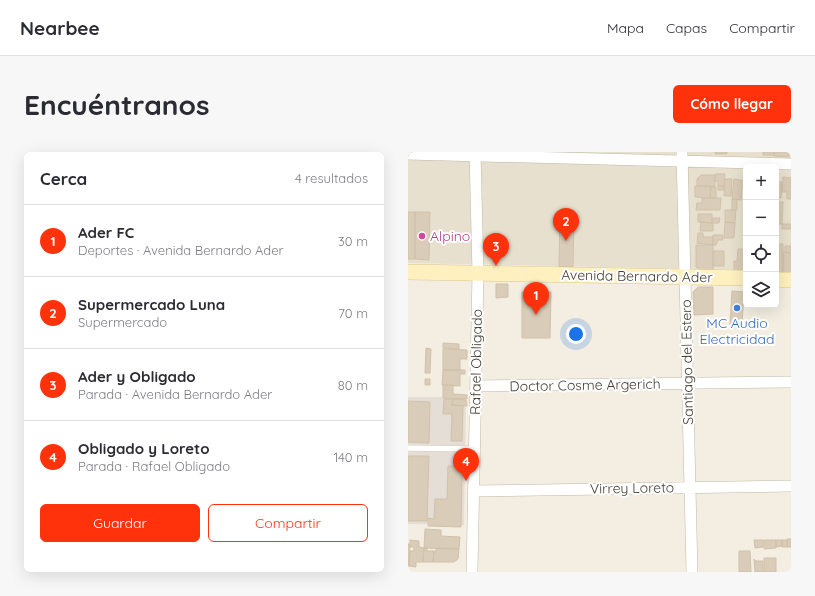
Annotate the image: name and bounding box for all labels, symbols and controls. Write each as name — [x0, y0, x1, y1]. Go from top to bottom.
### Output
text: Nearbee — [20, 16, 100, 40]
text: Mapa — [607, 19, 644, 37]
text: Capas — [666, 19, 707, 37]
text: Compartir — [729, 19, 795, 37]
button: Cómo llegar — [673, 85, 791, 123]
text: Encuéntranos — [24, 87, 209, 122]
map controls — [743, 164, 779, 308]
button: + — [743, 164, 779, 200]
text: Cerca — [40, 168, 87, 189]
text: 4 resultados — [295, 170, 368, 186]
button: − — [743, 200, 779, 236]
pin: 2 — [553, 208, 579, 241]
text: Ader FC — [78, 223, 134, 242]
place label: Alpino — [430, 227, 470, 245]
marker: Alpino — [417, 231, 427, 241]
text: 1 — [50, 233, 56, 249]
text: 30 m — [338, 233, 368, 249]
pin: 3 — [483, 233, 509, 266]
button: locate — [743, 236, 779, 272]
text: Deportes · Avenida Bernardo Ader — [78, 242, 284, 258]
street label: Avenida Bernardo Ader — [561, 266, 713, 286]
button: layers — [743, 272, 779, 308]
pin: 1 — [523, 282, 549, 315]
text: Supermercado Luna — [78, 295, 225, 314]
street label: Santiago del Estero — [677, 299, 697, 425]
marker: MC Audio Electricidad — [732, 303, 742, 313]
text: 2 — [49, 305, 57, 321]
text: 70 m — [338, 305, 368, 321]
street label: Rafael Obligado — [466, 309, 486, 415]
text: Supermercado — [78, 314, 167, 330]
place label: MC Audio Electricidad — [699, 314, 775, 348]
your location — [566, 324, 586, 344]
text: Ader y Obligado — [78, 367, 196, 386]
street label: Doctor Cosme Argerich — [509, 375, 661, 395]
text: 3 — [50, 377, 56, 393]
text: 80 m — [338, 377, 368, 393]
text: Parada · Avenida Bernardo Ader — [78, 386, 272, 402]
text: Obligado y Loreto — [78, 439, 210, 458]
pin: 4 — [453, 448, 479, 481]
text: 4 — [49, 449, 57, 465]
text: 140 m — [333, 449, 368, 465]
text: Parada · Rafael Obligado — [78, 458, 230, 474]
street label: Virrey Loreto — [590, 478, 674, 498]
button: Guardar — [40, 504, 200, 542]
button: Compartir — [208, 504, 368, 542]

